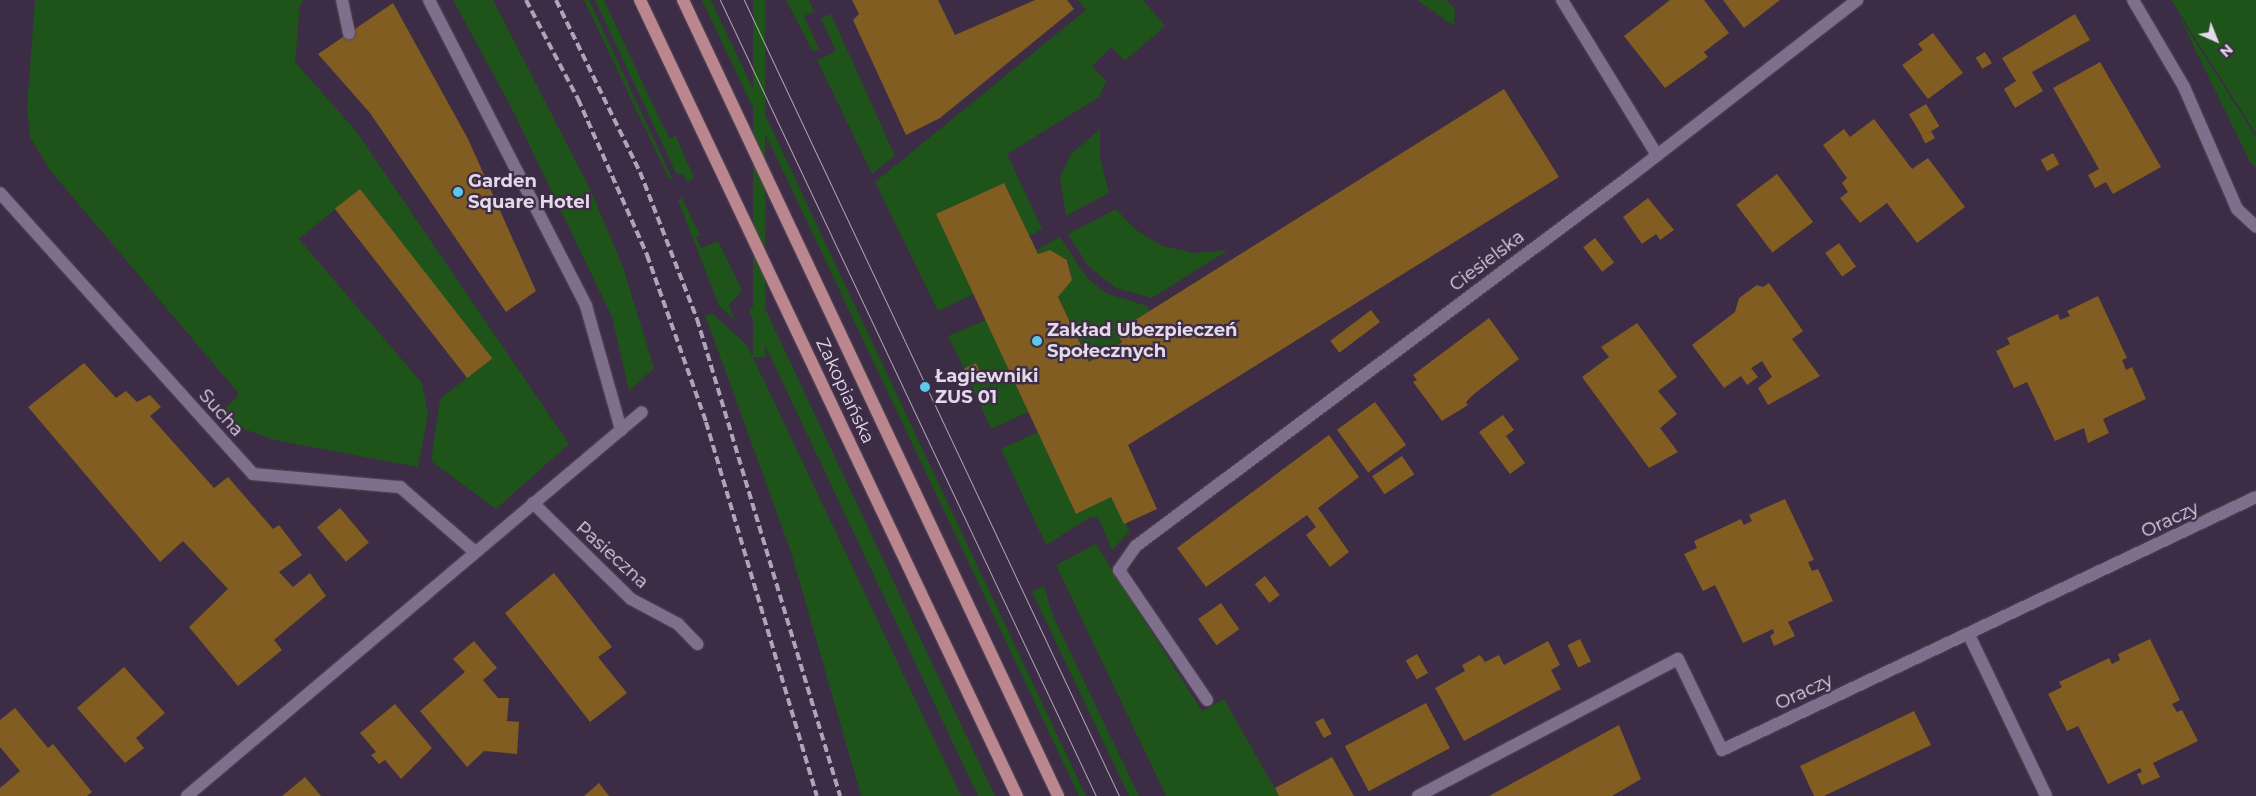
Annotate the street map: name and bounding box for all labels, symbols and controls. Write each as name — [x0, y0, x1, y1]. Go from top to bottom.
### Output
north arrow — [2191, 15, 2241, 65]
text: N — [2216, 40, 2237, 61]
place label: Garden Square Hotel — [468, 171, 590, 213]
marker: Garden Square Hotel — [452, 186, 464, 198]
street label: Ciesielska — [1445, 226, 1529, 296]
place label: Zakład Ubezpieczeń Społecznych — [1047, 320, 1237, 362]
street label: Zakopiańska — [811, 335, 879, 447]
marker: Zakład Ubezpieczeń Społecznych — [1031, 335, 1043, 347]
place label: Łagiewniki ZUS 01 — [935, 366, 1038, 408]
marker: Łagiewniki ZUS 01 — [919, 381, 931, 393]
street label: Sucha — [194, 385, 248, 441]
street label: Oraczy — [2138, 497, 2202, 543]
street label: Pasieczna — [571, 517, 653, 593]
street label: Oraczy — [1772, 669, 1836, 715]

